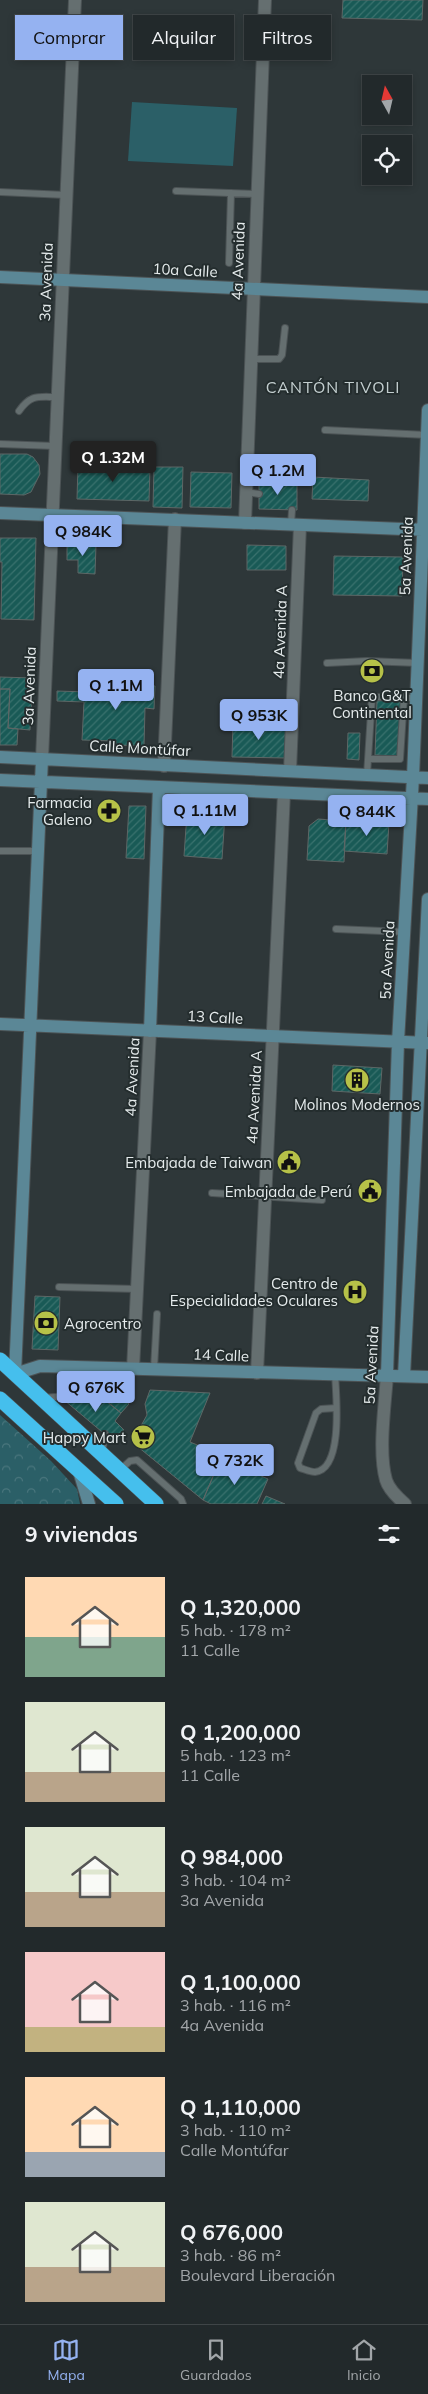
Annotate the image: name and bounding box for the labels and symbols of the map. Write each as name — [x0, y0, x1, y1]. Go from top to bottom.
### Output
north arrow — [362, 75, 412, 125]
street label: 4a Avenida — [227, 221, 249, 301]
street label: 3a Avenida — [35, 242, 57, 322]
street label: 10a Calle — [152, 259, 218, 281]
district label: CANTÓN TIVOLI — [266, 377, 400, 397]
pin: Q 1.32M — [67, 440, 159, 483]
pin: Q 1.2M — [237, 454, 319, 496]
pin: Q 984K — [42, 514, 124, 557]
street label: 5a Avenida — [395, 516, 417, 596]
street label: 4a Avenida A — [269, 585, 291, 679]
street label: 3a Avenida — [18, 646, 40, 726]
bank icon: Banco G&T Continental — [359, 658, 385, 684]
pin: Q 1.1M — [75, 668, 157, 711]
place label: Banco G&T Continental — [332, 686, 412, 722]
pin: Q 953K — [218, 698, 300, 741]
street label: Calle Montúfar — [89, 736, 192, 760]
place label: Farmacia Galeno — [27, 793, 92, 829]
pin: Q 1.11M — [159, 794, 251, 836]
pin: Q 844K — [326, 794, 408, 837]
pharmacy icon: Farmacia Galeno — [96, 798, 122, 824]
street label: 5a Avenida — [375, 920, 399, 1000]
street label: 13 Calle — [186, 1006, 244, 1028]
street label: 4a Avenida — [120, 1037, 144, 1117]
street label: 4a Avenida A — [242, 1050, 266, 1144]
building icon: Molinos Modernos — [344, 1067, 370, 1093]
place label: Molinos Modernos — [294, 1095, 420, 1114]
public building icon: Embajada de Taiwan — [276, 1149, 302, 1175]
place label: Embajada de Taiwan — [125, 1153, 272, 1172]
public building icon: Embajada de Perú — [357, 1178, 383, 1204]
place label: Embajada de Perú — [225, 1182, 352, 1201]
place label: Centro de Especialidades Oculares — [170, 1274, 338, 1310]
hospital icon: Centro de Especialidades Oculares — [342, 1279, 368, 1305]
bank icon: Agrocentro — [33, 1310, 59, 1336]
place label: Agrocentro — [64, 1314, 141, 1333]
street label: 5a Avenida — [359, 1325, 383, 1405]
street label: 14 Calle — [193, 1345, 249, 1365]
pin: Q 676K — [55, 1370, 137, 1413]
supermarket icon: Happy Mart — [130, 1424, 156, 1450]
place label: Happy Mart — [43, 1428, 126, 1447]
pin: Q 732K — [194, 1444, 276, 1486]

